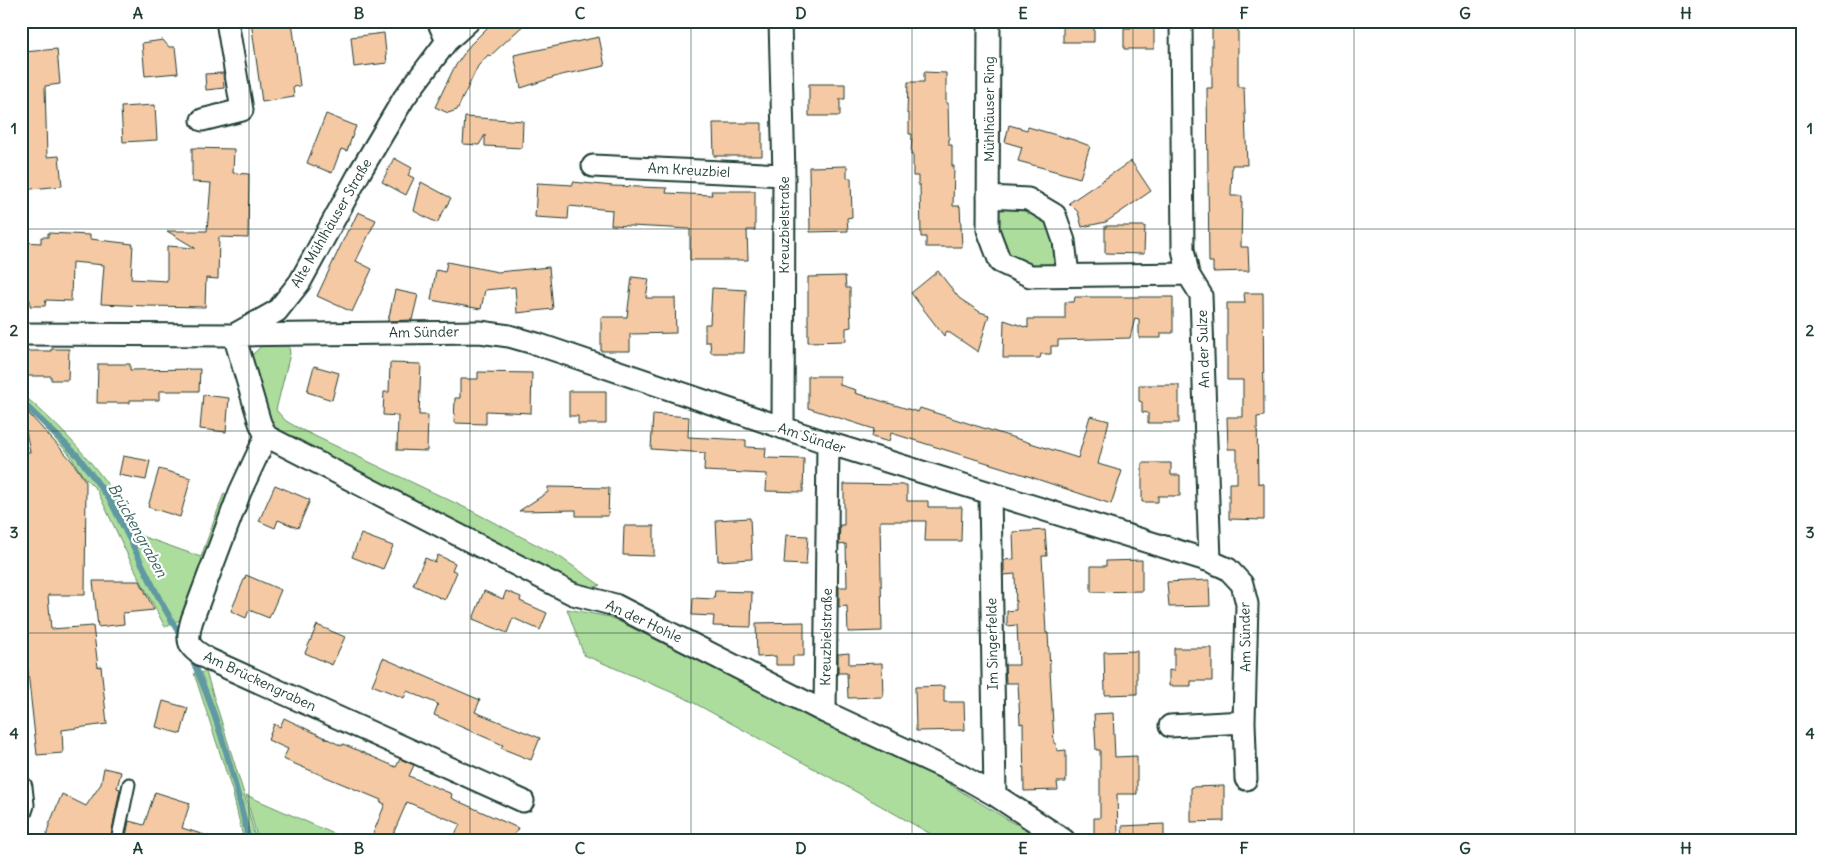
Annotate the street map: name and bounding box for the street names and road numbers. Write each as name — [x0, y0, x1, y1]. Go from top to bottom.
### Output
street label: Mühlhäuser Ring — [980, 56, 998, 162]
street label: Alte Mühlhäuser Straße — [287, 155, 375, 291]
street label: Am Kreuzbiel — [647, 159, 731, 181]
street label: Kreuzbielstraße — [775, 176, 793, 274]
street label: An der Sulze — [1193, 310, 1213, 388]
street label: Am Sünder — [389, 322, 459, 342]
street label: Am Sünder — [776, 419, 848, 457]
street label: Kreuzbielstraße — [816, 588, 836, 686]
street label: An der Hohle — [603, 596, 685, 646]
street label: Im Singerfelde — [982, 598, 1002, 690]
street label: Am Sünder — [1235, 602, 1255, 672]
street label: Am Brückengraben — [201, 647, 319, 715]

